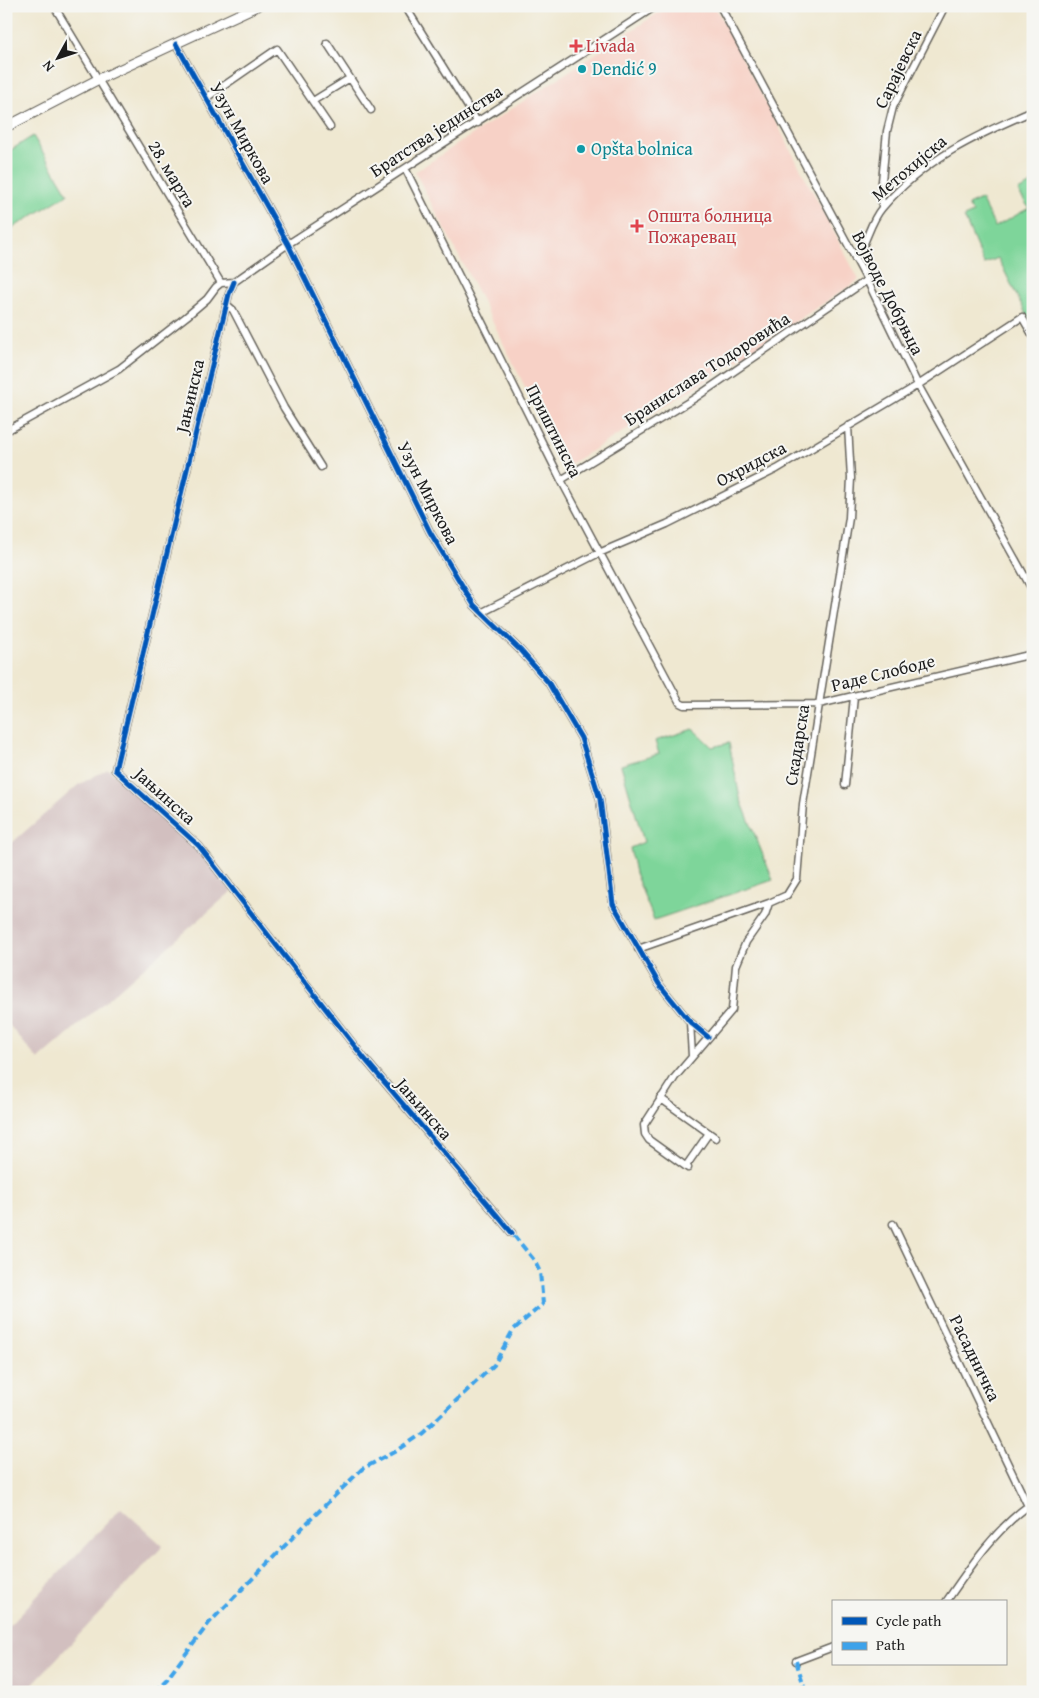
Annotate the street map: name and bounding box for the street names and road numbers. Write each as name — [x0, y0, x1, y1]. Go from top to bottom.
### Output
street label: Сарајевска — [867, 24, 928, 113]
street label: Узун Миркова — [203, 77, 282, 189]
street label: Братства јединства — [364, 77, 508, 184]
street label: Метохијска — [865, 128, 953, 207]
street label: 28. марта — [142, 135, 203, 213]
street label: Војводе Добрњца — [845, 226, 932, 360]
street label: Бранислава Тодоровића — [619, 305, 795, 432]
street label: Јањинска — [167, 356, 211, 437]
street label: Приштинска — [519, 379, 590, 482]
street label: Охридска — [711, 434, 791, 493]
street label: Узун Миркова — [391, 436, 466, 550]
street label: Раде Слободе — [828, 647, 938, 698]
street label: Скадарска — [777, 702, 816, 787]
street label: Јањинска — [127, 759, 203, 831]
street label: Јањинска — [388, 1070, 459, 1146]
street label: Расадничка — [943, 1310, 1008, 1406]

